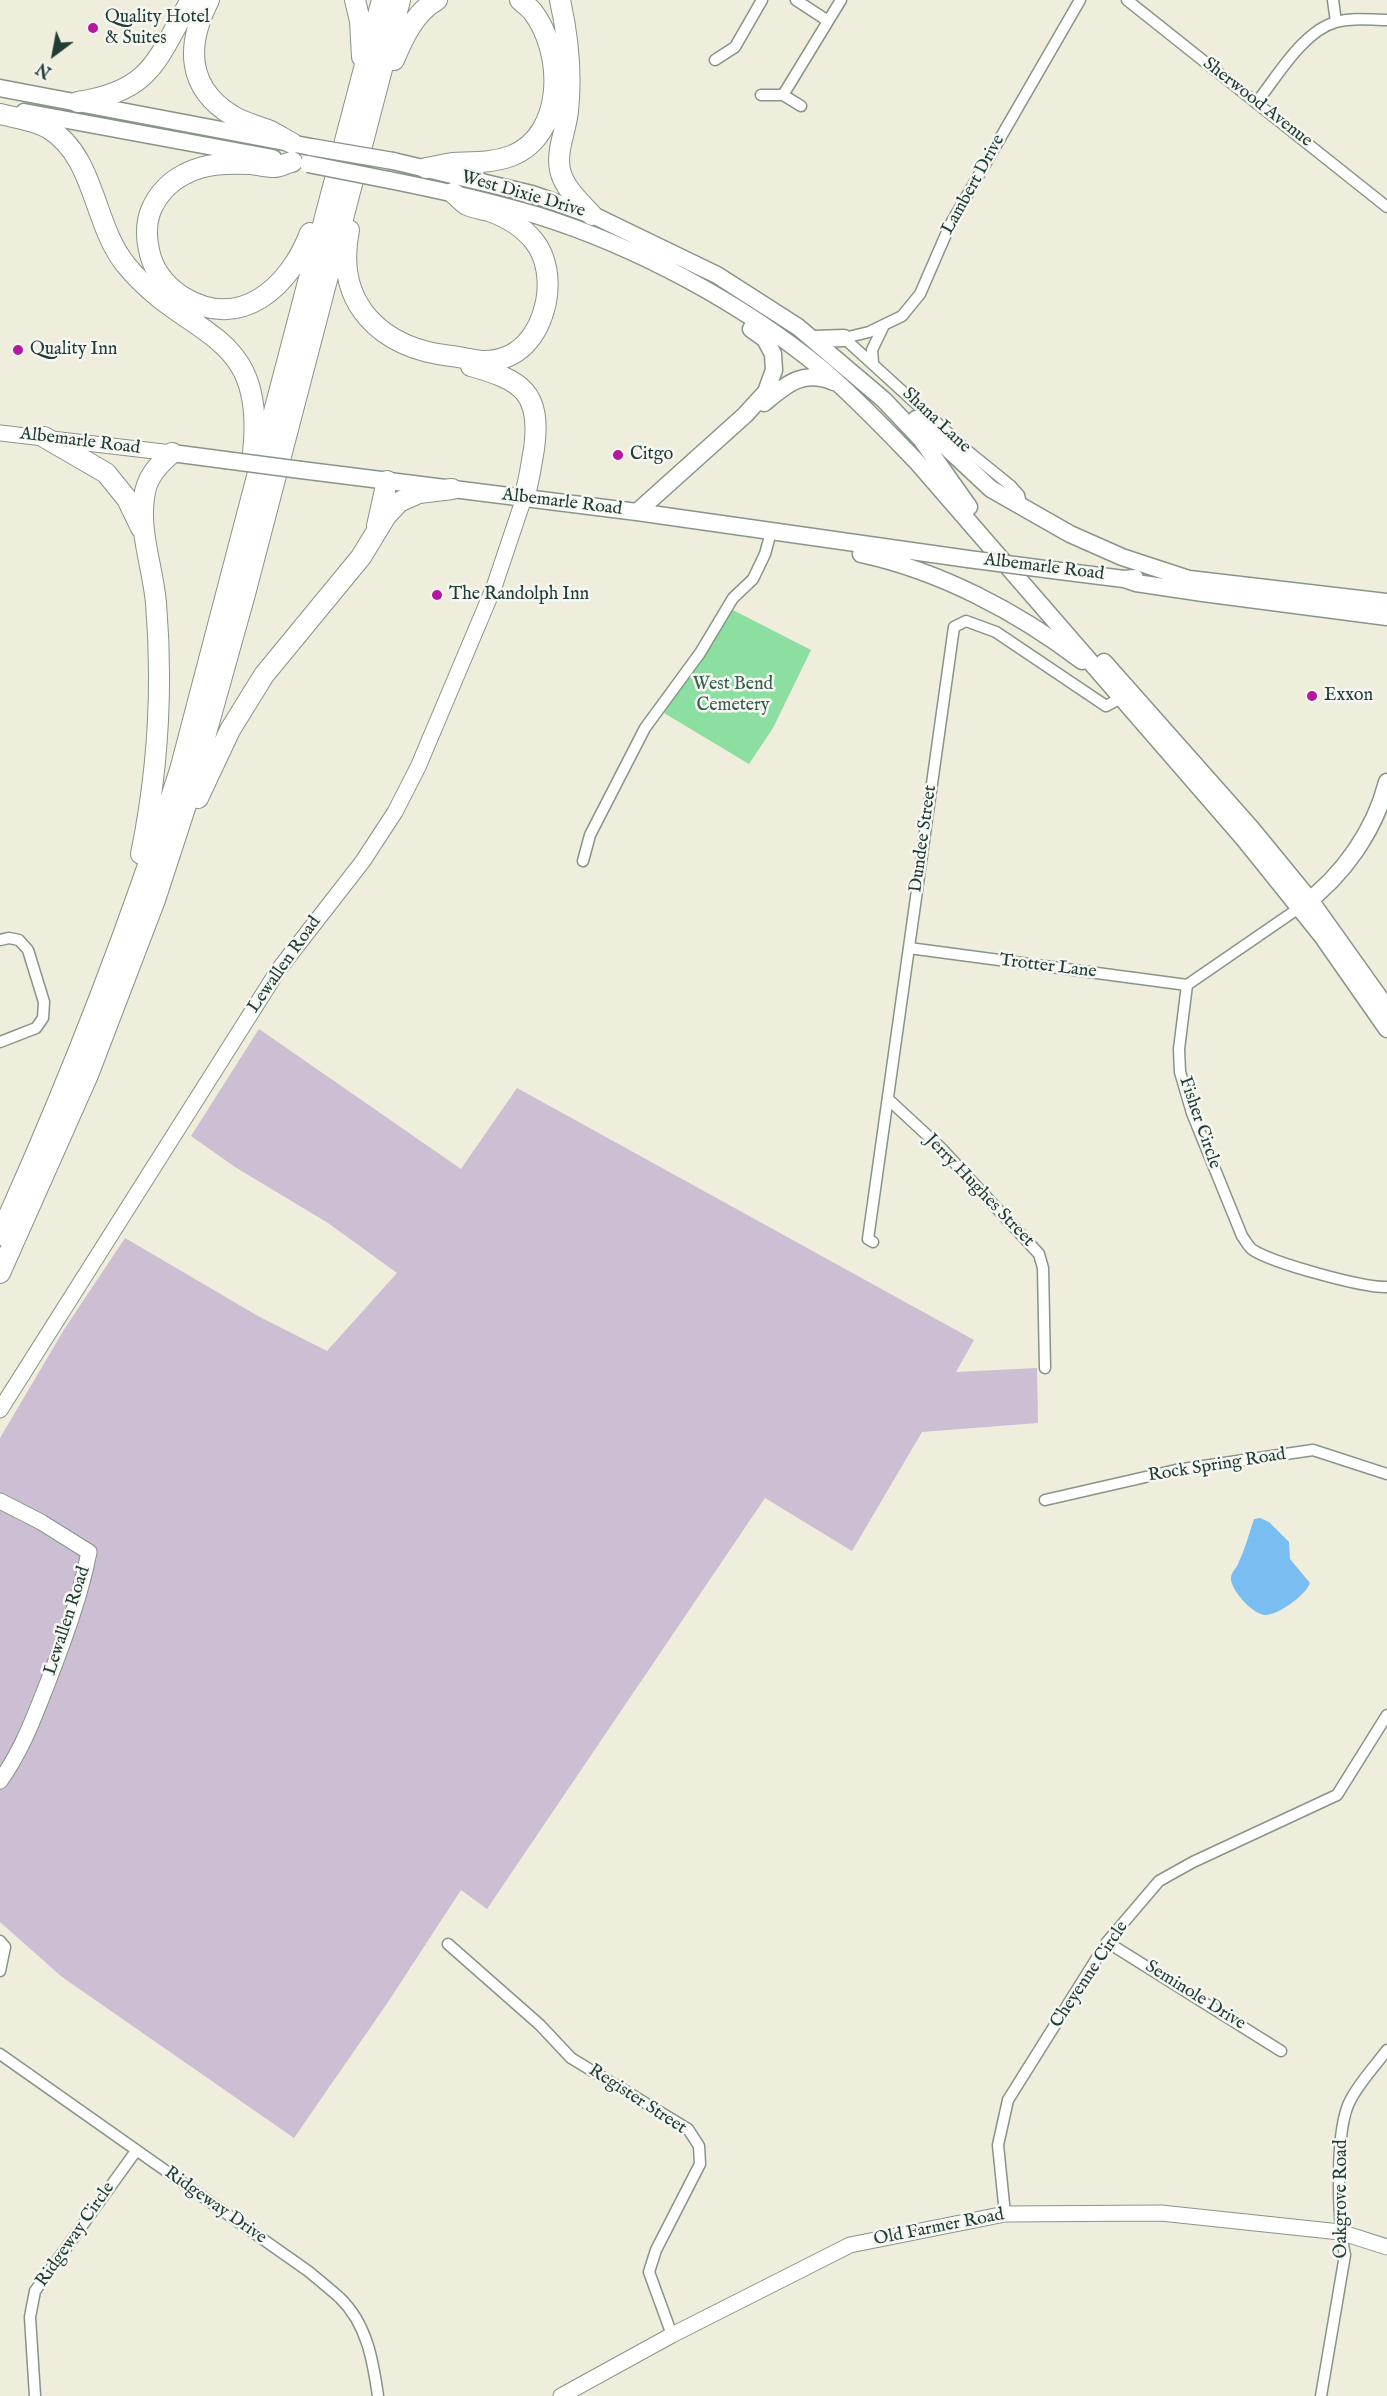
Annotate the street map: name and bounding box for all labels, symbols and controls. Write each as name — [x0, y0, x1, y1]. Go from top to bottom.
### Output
place label: Quality Hotel & Suites — [105, 7, 210, 50]
marker: Quality Hotel & Suites — [86, 21, 100, 35]
north arrow — [24, 24, 84, 84]
street label: Sherwood Avenue — [1198, 53, 1316, 153]
text: N — [33, 57, 56, 81]
street label: Lambert Drive — [938, 131, 1010, 239]
street label: West Dixie Drive — [459, 167, 587, 223]
place label: Quality Inn — [30, 339, 117, 361]
marker: Quality Inn — [11, 343, 25, 357]
street label: Shana Lane — [897, 384, 975, 458]
street label: Albemarle Road — [19, 424, 141, 460]
place label: Citgo — [630, 444, 673, 466]
marker: Citgo — [611, 448, 625, 462]
street label: Albemarle Road — [501, 485, 623, 521]
street label: Albemarle Road — [983, 550, 1105, 586]
place label: The Randolph Inn — [449, 584, 589, 606]
marker: The Randolph Inn — [430, 588, 444, 602]
park label: West Bend Cemetery — [693, 674, 773, 716]
place label: Exxon — [1324, 685, 1373, 707]
marker: Exxon — [1305, 689, 1319, 703]
street label: Dundee Street — [906, 784, 942, 894]
street label: Lewallen Road — [244, 913, 326, 1017]
street label: Trotter Lane — [998, 950, 1098, 984]
street label: Fisher Circle — [1173, 1074, 1225, 1172]
street label: Jerry Hughes Street — [920, 1130, 1038, 1252]
street label: Rock Spring Road — [1147, 1444, 1287, 1488]
street label: Lewallen Road — [40, 1564, 96, 1678]
street label: Cheyenne Circle — [1046, 1918, 1134, 2032]
street label: Seminole Drive — [1141, 1957, 1249, 2035]
street label: Register Street — [584, 2060, 690, 2140]
street label: Oakgrove Road — [1331, 2140, 1353, 2258]
street label: Ridgeway Drive — [160, 2163, 270, 2249]
street label: Ridgeway Circle — [32, 2178, 120, 2292]
street label: Old Farmer Road — [872, 2205, 1006, 2251]

